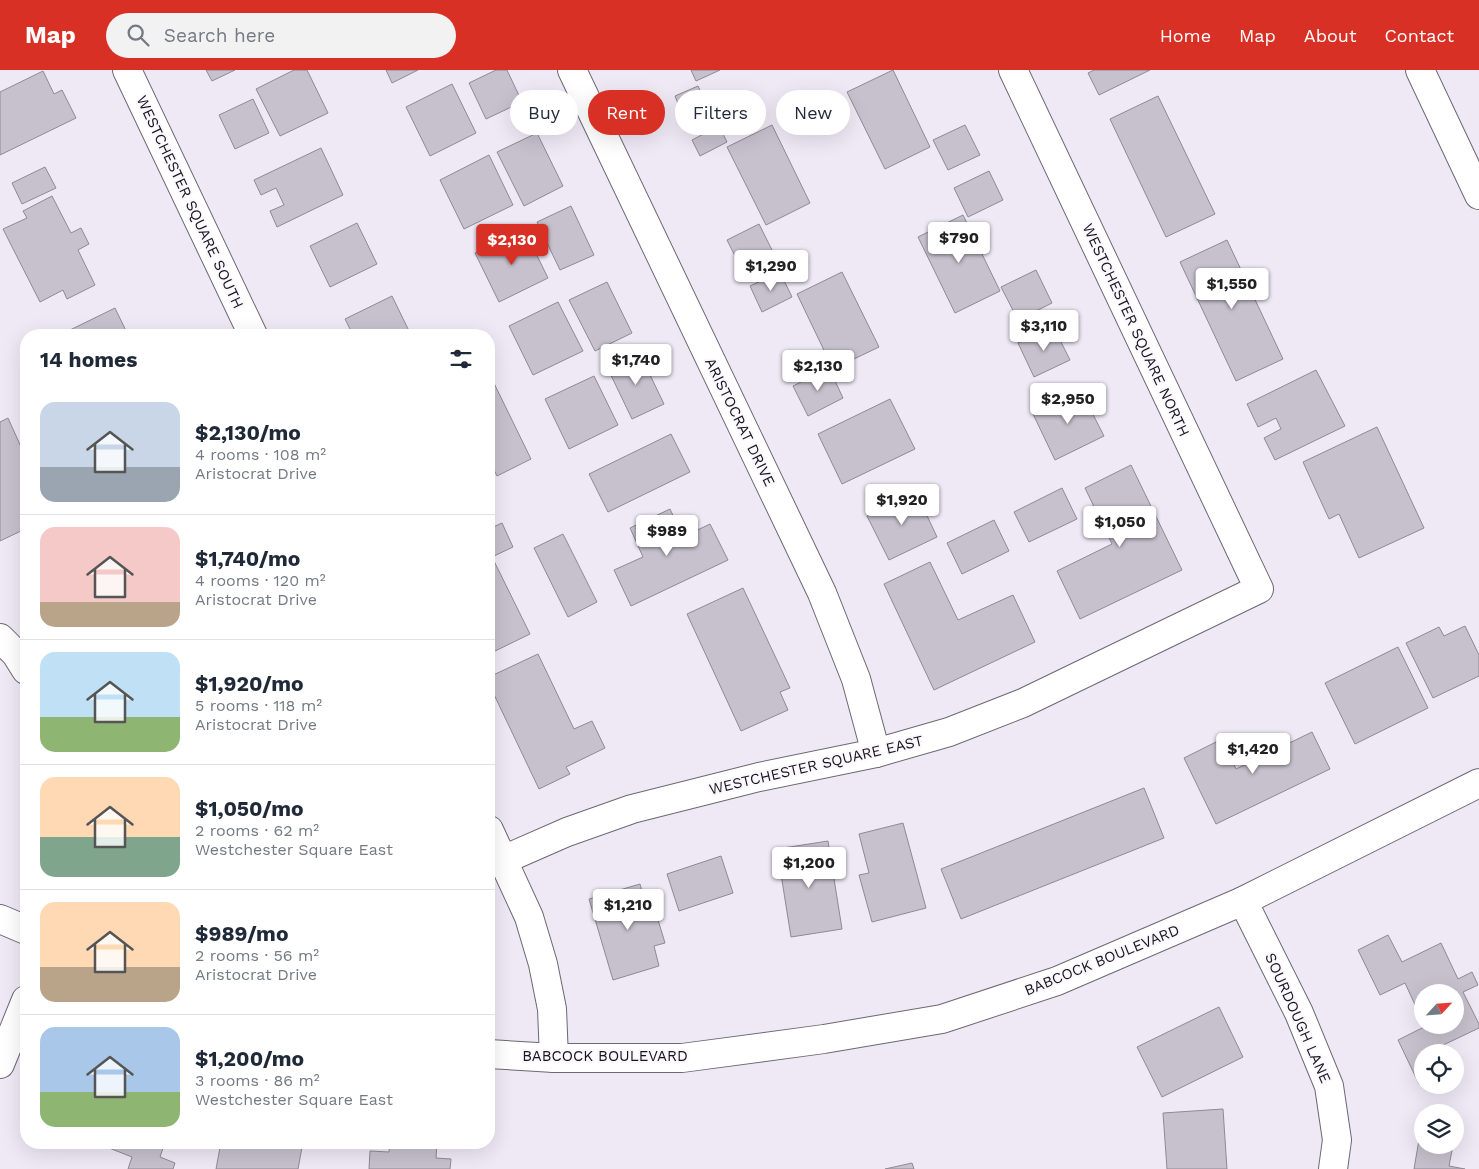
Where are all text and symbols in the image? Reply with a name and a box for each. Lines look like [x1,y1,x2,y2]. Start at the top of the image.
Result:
search box [106,13,456,58]
text: Map [25,21,76,49]
icon: search [124,21,152,49]
text: Search here [164,24,275,47]
text: Home [1160,25,1211,46]
text: Map [1239,25,1276,46]
text: About [1304,25,1356,46]
text: Contact [1384,25,1454,46]
chip: Buy [510,90,578,135]
chip: Rent [588,90,665,135]
chip: Filters [675,90,766,135]
chip: New [776,90,850,135]
street label: WESTCHESTER SQUARE SOUTH [133,93,247,311]
street label: WESTCHESTER SQUARE NORTH [1079,220,1193,440]
pin: $790 [929,222,989,264]
pin: $2,130 [471,224,553,266]
text: $790 [939,228,979,247]
text: $2,130 [487,230,537,249]
pin: $1,290 [730,250,812,292]
text: $1,290 [745,256,797,275]
pin: $1,550 [1191,268,1273,310]
text: $1,550 [1207,274,1257,293]
pin: $3,110 [1003,310,1085,352]
text: $3,110 [1021,316,1067,335]
pin: $1,740 [595,344,677,386]
icon: filters [447,345,475,373]
text: 14 homes [40,347,137,372]
text: $1,740 [612,350,661,369]
pin: $2,130 [777,350,859,392]
street label: ARISTOCRAT DRIVE [701,355,779,489]
text: $2,130 [793,356,843,375]
pin: $2,950 [1027,382,1109,425]
text: $2,950 [1041,389,1095,408]
text: $2,130/mo [195,420,301,445]
icon: home [80,422,140,482]
text: 4 rooms · 108 m² [195,445,326,464]
text: Aristocrat Drive [195,464,317,483]
pin: $1,920 [861,484,943,526]
text: $1,920 [876,490,928,509]
pin: $1,050 [1079,506,1161,548]
text: $1,050 [1094,512,1146,531]
pin: $989 [637,514,697,557]
text: $989 [647,521,687,540]
text: $1,740/mo [195,546,300,571]
icon: home [80,547,140,607]
text: 4 rooms · 120 m² [195,571,326,590]
text: Aristocrat Drive [195,590,317,609]
text: $1,920/mo [195,671,304,696]
icon: home [80,672,140,732]
text: 5 rooms · 118 m² [195,696,322,715]
text: Aristocrat Drive [195,715,317,734]
street label: WESTCHESTER SQUARE EAST [707,732,925,798]
pin: $1,420 [1212,732,1294,775]
text: $1,420 [1227,739,1279,758]
text: $1,050/mo [195,796,304,821]
icon: home [80,797,140,857]
text: 2 rooms · 62 m² [195,821,319,840]
text: Westchester Square East [195,840,393,859]
pin: $1,200 [768,846,850,889]
text: $1,200 [783,853,835,872]
pin: $1,210 [587,888,669,931]
text: $1,210 [604,895,652,914]
text: $989/mo [195,921,288,946]
street label: BABCOCK BOULEVARD [1022,921,1182,999]
icon: home [80,922,140,982]
text: 2 rooms · 56 m² [195,946,319,965]
street label: SOURDOUGH LANE [1261,950,1335,1086]
text: Aristocrat Drive [195,965,317,984]
north arrow [1414,984,1464,1034]
map controls [1414,984,1464,1154]
button: locate [1414,1044,1464,1094]
text: $1,200/mo [195,1046,304,1071]
icon: home [80,1047,140,1107]
street label: BABCOCK BOULEVARD [522,1047,688,1065]
text: 3 rooms · 86 m² [195,1071,320,1090]
text: Westchester Square East [195,1090,393,1109]
button: layers [1414,1104,1464,1154]

